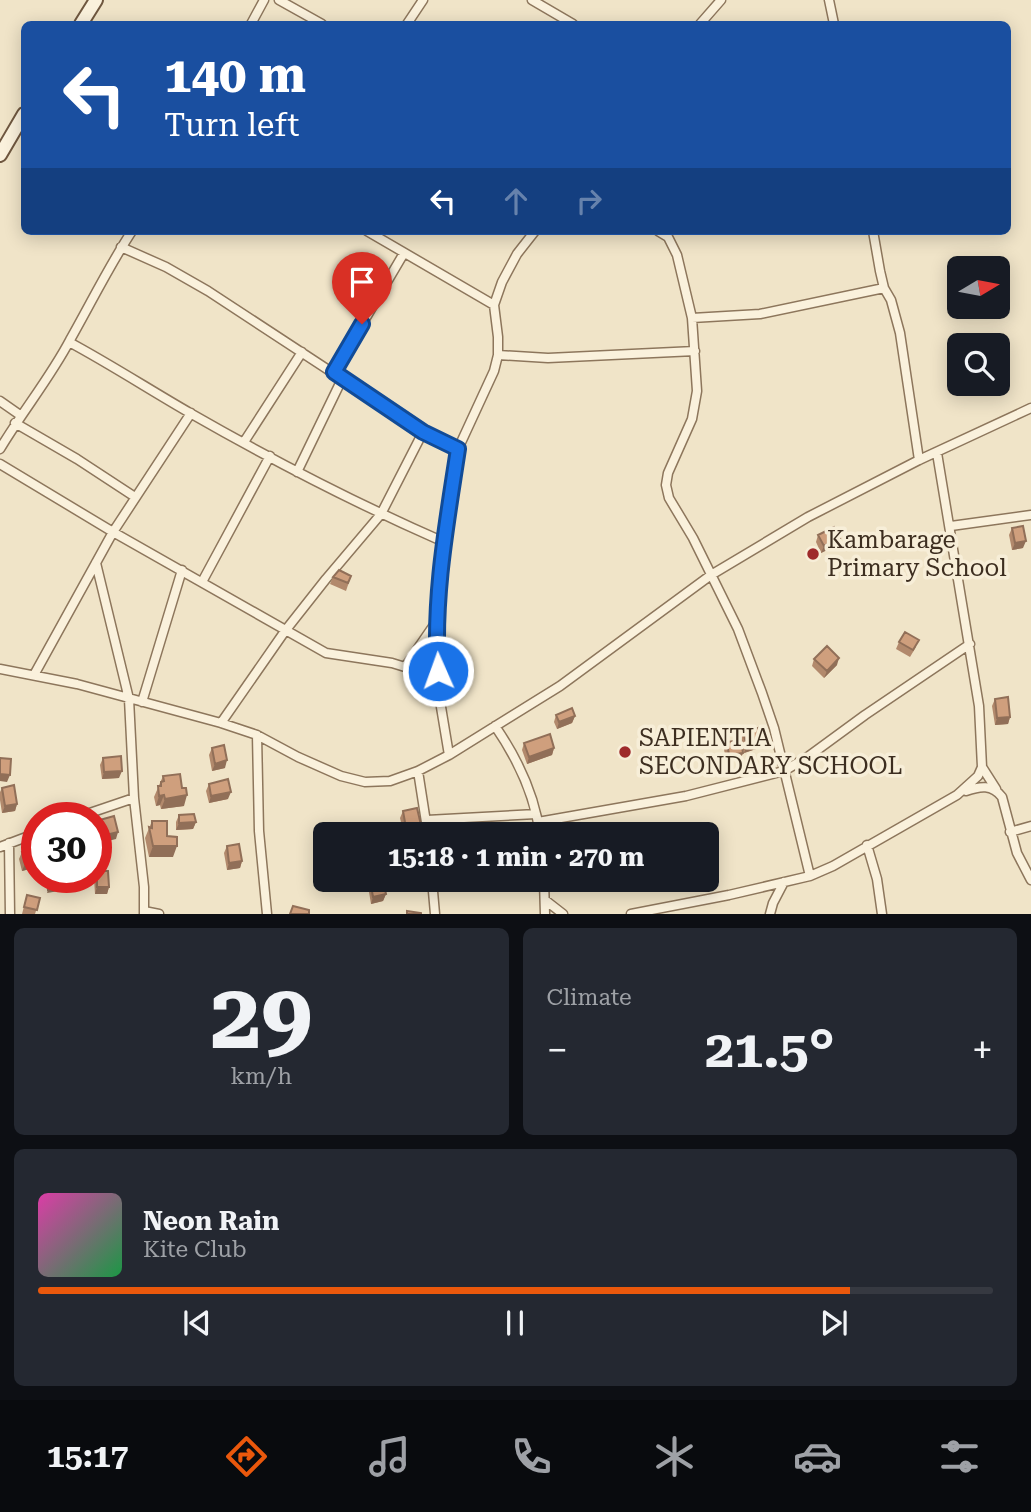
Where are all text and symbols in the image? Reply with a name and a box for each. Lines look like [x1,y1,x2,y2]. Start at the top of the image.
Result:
text: 140 m [164,47,306,104]
icon: left [49,49,140,140]
text: Turn left [164,106,299,144]
icon: left [424,182,462,220]
icon: ahead [497,182,535,220]
icon: right [570,182,608,220]
pin [332,252,392,324]
north arrow [947,256,1010,318]
map controls [947,256,1010,396]
icon: arrive [343,263,381,301]
button: search [947,333,1010,396]
place label: Kambarage Primary School [827,526,1007,582]
marker: Kambarage Primary School [805,546,821,562]
position arrow [401,634,475,708]
place label: SAPIENTIA SECONDARY SCHOOL [639,724,902,780]
marker: SAPIENTIA SECONDARY SCHOOL [617,744,633,760]
speed limit sign: 30 [21,802,112,893]
text: 15:18 · 1 min · 270 m [388,842,644,872]
text: 29 [210,964,312,1070]
text: Climate [547,984,632,1011]
text: 21.5° [705,1019,835,1080]
text: − [547,1028,568,1072]
text: + [972,1028,993,1072]
text: km/h [230,1063,292,1090]
text: Neon Rain [143,1206,279,1236]
text: Kite Club [143,1236,247,1263]
icon: previous [178,1304,216,1342]
icon: pause [496,1304,534,1342]
icon: next [815,1304,853,1342]
icon: directions [222,1432,271,1481]
icon: music [365,1432,414,1481]
icon: phone [507,1432,556,1481]
icon: climate [650,1432,699,1481]
icon: car [793,1432,842,1481]
icon: filters [935,1432,984,1481]
text: 15:17 [47,1437,129,1475]

